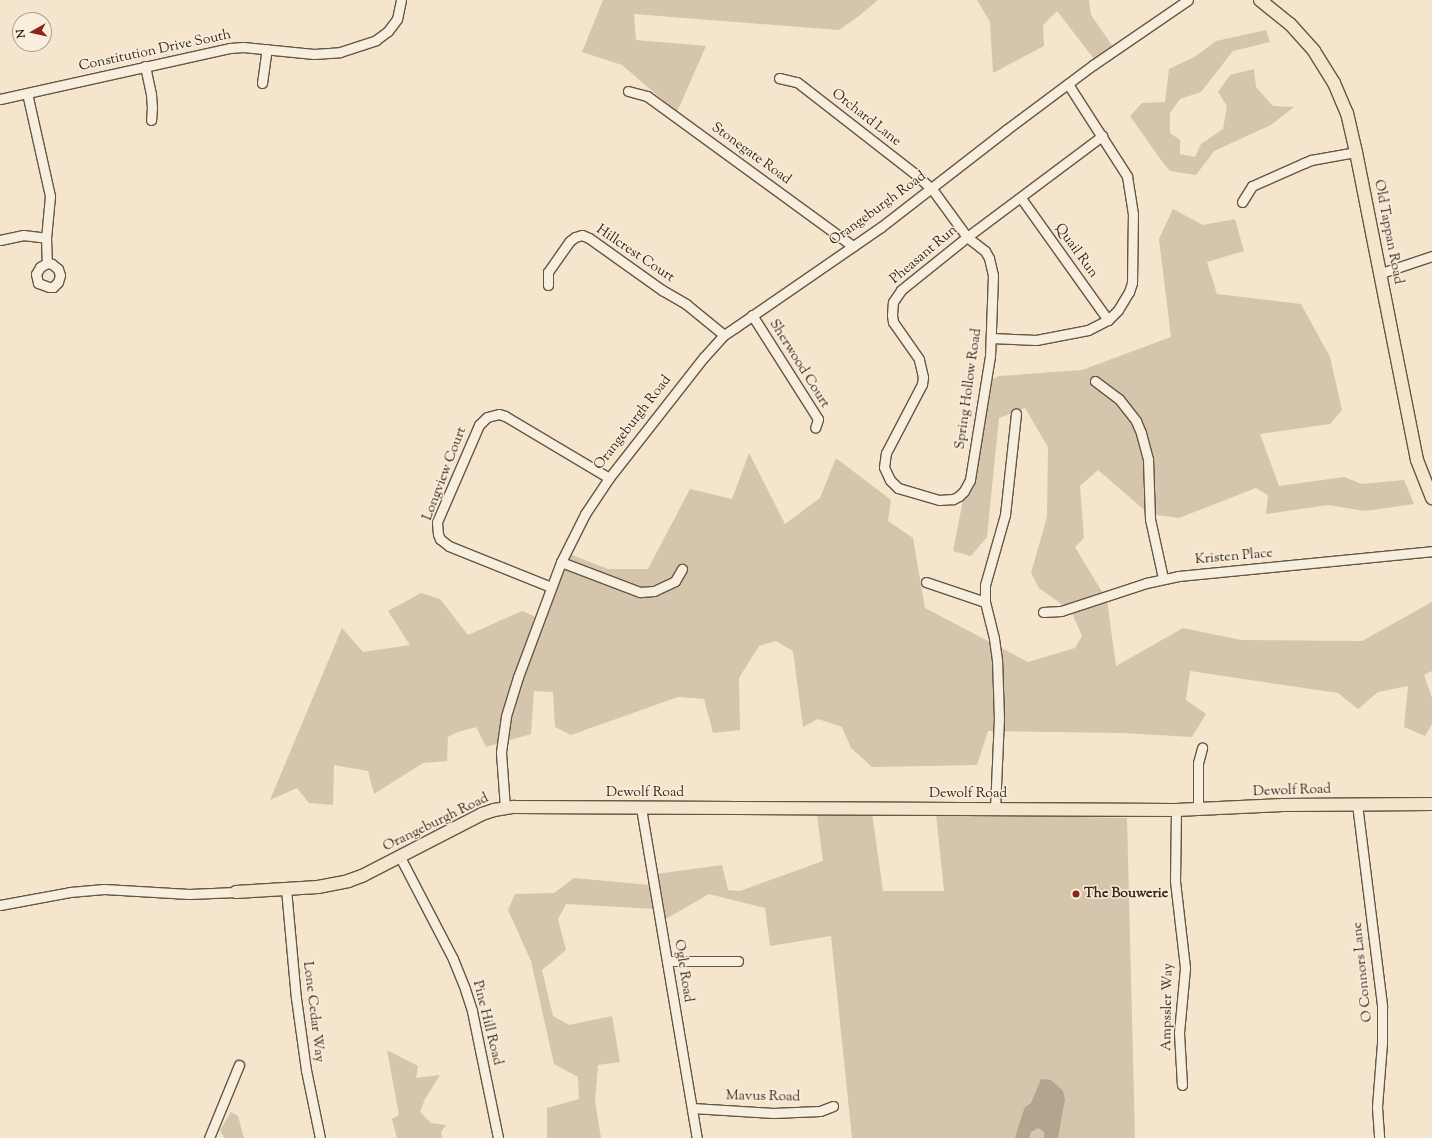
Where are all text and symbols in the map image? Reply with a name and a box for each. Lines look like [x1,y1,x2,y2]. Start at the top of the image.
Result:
north arrow [12,12,52,52]
street label: Constitution Drive South [77,27,233,75]
text: N [13,28,30,39]
street label: Orchard Lane [828,86,904,150]
street label: Stonegate Road [708,119,794,189]
street label: Orangeburgh Road [826,168,930,250]
street label: Old Tappan Road [1370,178,1406,286]
street label: Quail Run [1051,221,1101,281]
street label: Hillcrest Court [593,222,677,286]
street label: Pheasant Run [887,222,961,288]
street label: Sherwood Court [765,317,833,411]
street label: Spring Hollow Road [952,328,986,450]
street label: Orangeburgh Road [591,372,675,474]
street label: Longview Court [419,425,471,523]
street label: Kristen Place [1194,545,1274,569]
street label: Dewolf Road [1253,781,1331,801]
street label: Dewolf Road [606,785,684,801]
street label: Dewolf Road [929,786,1007,802]
street label: Orangeburgh Road [380,790,492,856]
place label: The Bouwerie [1084,886,1168,902]
marker: The Bouwerie [1071,889,1081,899]
street label: O Connors Lane [1349,921,1377,1023]
street label: Ogle Road [670,938,696,1004]
street label: Lone Cedar Way [298,961,328,1063]
street label: Ampssler Way [1159,963,1177,1051]
street label: Pine Hill Road [468,979,506,1067]
street label: Mavus Road [726,1088,800,1106]

